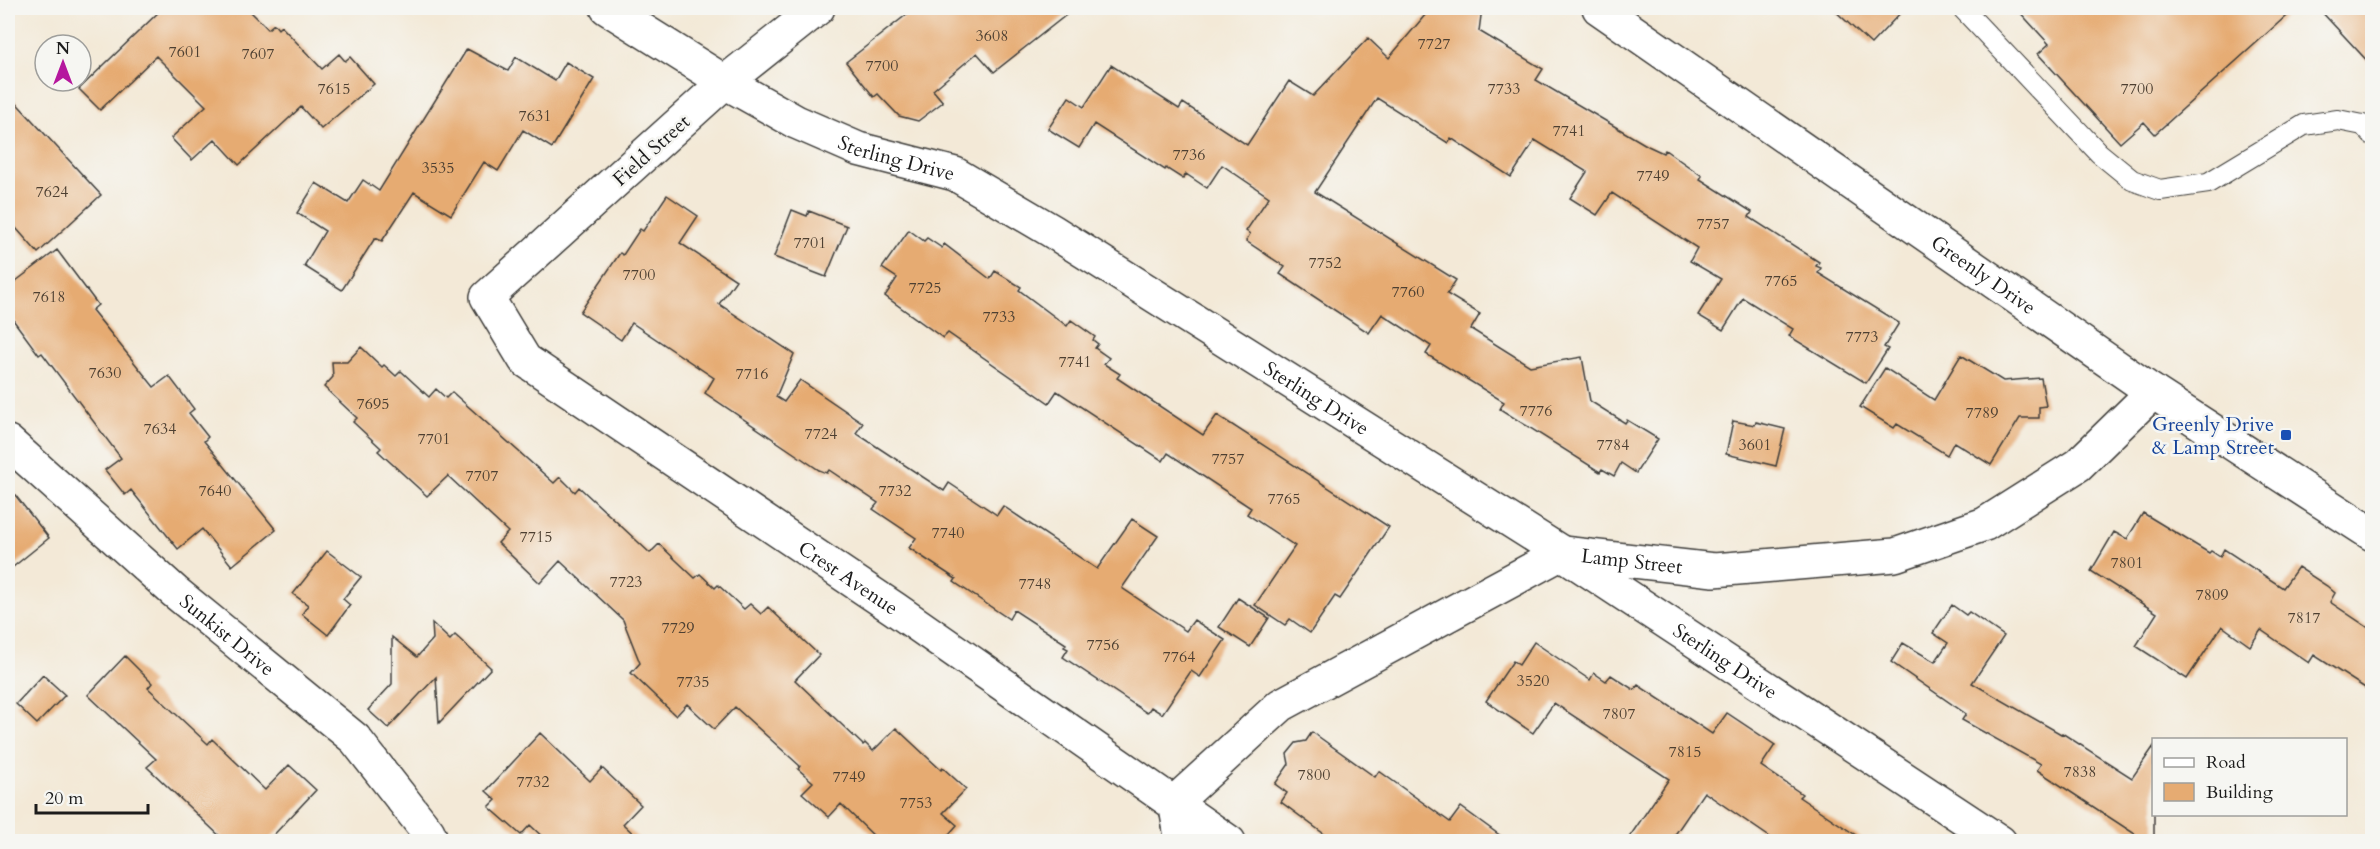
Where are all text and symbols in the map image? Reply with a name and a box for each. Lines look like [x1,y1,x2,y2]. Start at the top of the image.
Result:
house number: 3608 [976,25,1008,47]
north arrow [33,33,93,93]
house number: 7727 [1418,33,1450,55]
text: N [56,38,70,60]
house number: 7601 [169,41,201,63]
house number: 7607 [242,43,274,65]
house number: 7700 [866,55,898,77]
house number: 7615 [318,78,350,100]
house number: 7733 [1488,78,1520,100]
house number: 7700 [2121,78,2153,100]
house number: 7631 [519,105,551,127]
street label: Field Street [607,108,696,192]
house number: 7741 [1553,120,1585,142]
street label: Sterling Drive [834,129,958,187]
house number: 7736 [1173,144,1205,166]
house number: 3535 [422,157,454,179]
house number: 7749 [1637,165,1669,187]
house number: 7624 [36,181,68,203]
house number: 7757 [1697,213,1729,235]
street label: Greenly Drive [1925,229,2041,321]
house number: 7701 [794,232,826,254]
house number: 7752 [1309,252,1341,274]
house number: 7700 [623,264,655,286]
house number: 7765 [1765,270,1797,292]
house number: 7725 [909,277,941,299]
house number: 7760 [1392,281,1424,303]
house number: 7618 [33,286,65,308]
house number: 7733 [983,306,1015,328]
house number: 7773 [1846,326,1878,348]
house number: 7741 [1059,351,1091,373]
street label: Sterling Drive [1258,355,1374,442]
house number: 7630 [89,362,121,384]
house number: 7716 [736,363,768,385]
house number: 7695 [357,393,389,415]
house number: 7776 [1520,400,1552,422]
house number: 7789 [1966,402,1998,424]
place label: Greenly Drive & Lamp Street [2152,411,2275,461]
house number: 7634 [144,418,176,440]
house number: 7724 [805,423,837,445]
house number: 7701 [418,428,450,450]
marker: Greenly Drive & Lamp Street [2279,428,2293,442]
house number: 7784 [1597,434,1629,456]
house number: 3601 [1739,434,1771,456]
house number: 7757 [1212,448,1244,470]
house number: 7707 [466,465,498,487]
house number: 7640 [199,480,231,502]
house number: 7732 [879,480,911,502]
house number: 7765 [1268,488,1300,510]
house number: 7740 [932,522,964,544]
house number: 7715 [520,526,552,548]
street label: Crest Avenue [793,535,903,621]
street label: Lamp Street [1580,542,1685,580]
house number: 7801 [2111,552,2143,574]
house number: 7723 [610,571,642,593]
house number: 7748 [1019,573,1051,595]
house number: 7809 [2196,584,2228,606]
street label: Sunkist Drive [174,588,280,682]
house number: 7817 [2288,607,2320,629]
house number: 7729 [662,617,694,639]
street label: Sterling Drive [1668,617,1783,706]
house number: 7756 [1087,634,1119,656]
house number: 7764 [1163,646,1195,668]
house number: 3520 [1517,670,1549,692]
house number: 7735 [677,671,709,693]
house number: 7807 [1603,703,1635,725]
legend [2152,738,2347,816]
house number: 7815 [1669,741,1701,763]
text: Road [2206,750,2246,775]
house number: 7838 [2064,761,2096,783]
house number: 7800 [1298,764,1330,786]
house number: 7749 [833,766,865,788]
house number: 7732 [517,771,549,793]
scale bar [36,777,148,815]
text: Building [2206,780,2274,805]
text: 20 m [45,786,84,811]
house number: 7753 [900,792,932,814]

